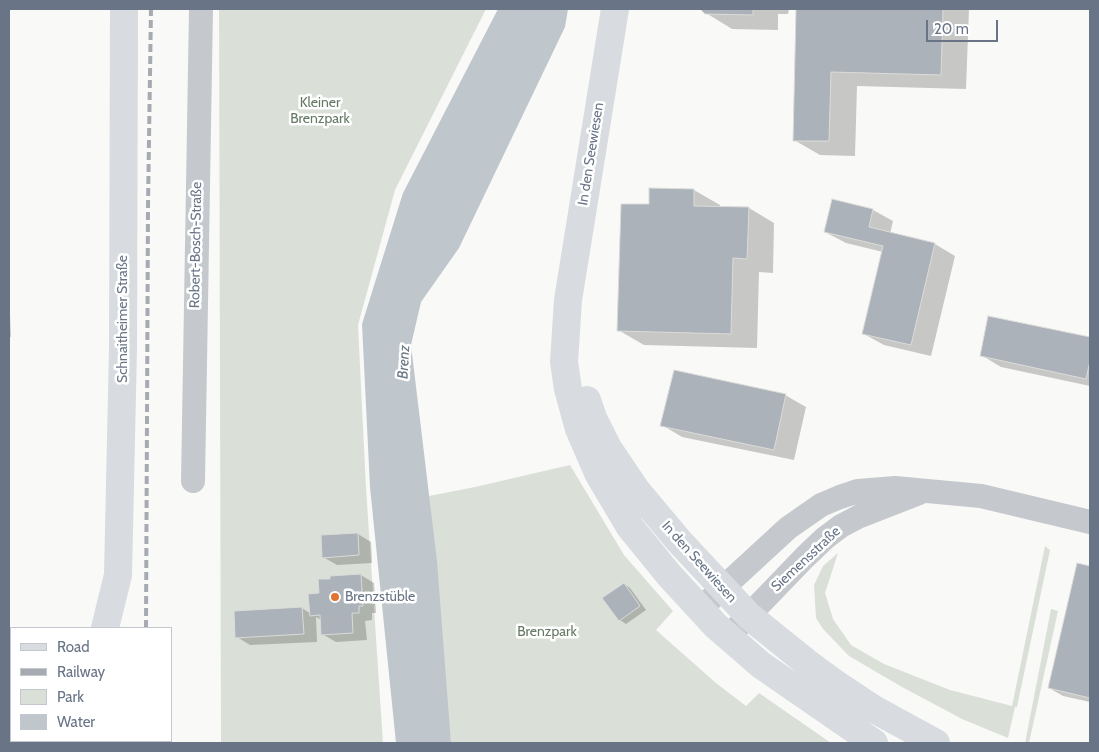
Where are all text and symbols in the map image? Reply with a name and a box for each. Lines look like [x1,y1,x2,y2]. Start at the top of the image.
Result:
scale bar [929,10,1002,42]
text: 20 m [934,20,969,38]
park label: Kleiner Brenzpark [290,95,350,128]
street label: In den Seewiesen [575,101,607,207]
street label: Robert-Bosch-Straße [186,182,206,308]
street label: Schnaitheimer Straße [115,255,131,383]
water label: Brenz [394,345,414,379]
street label: In den Seewiesen [658,518,740,606]
street label: Siemensstraße [768,523,844,595]
place label: Brenzstüble [345,589,415,605]
marker: Brenzstüble [329,591,341,603]
park label: Brenzpark [517,624,577,640]
legend [10,627,172,742]
text: Road [57,638,90,656]
text: Railway [57,663,105,681]
text: Park [57,688,84,706]
text: Water [57,713,95,731]

